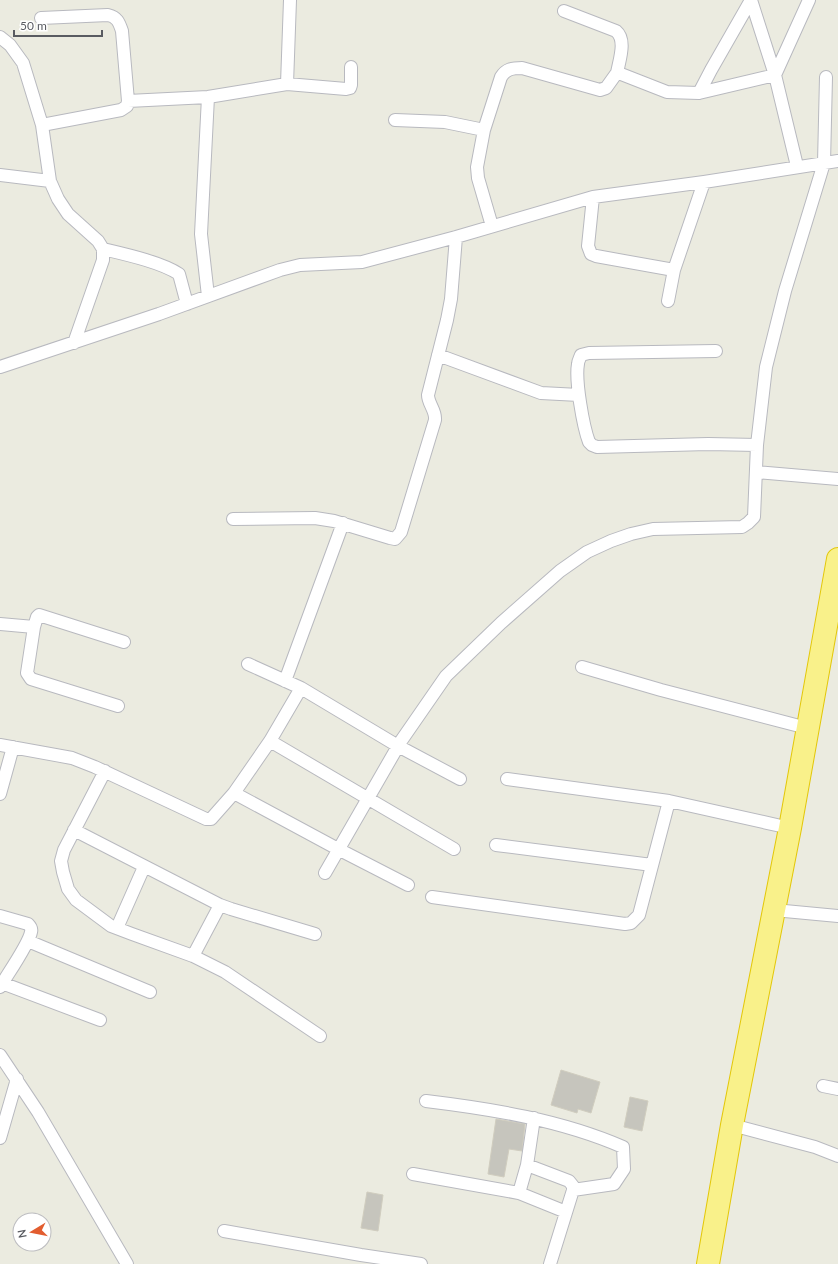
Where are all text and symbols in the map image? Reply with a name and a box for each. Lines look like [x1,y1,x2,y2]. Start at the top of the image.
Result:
scale bar [14,12,102,38]
text: 50 m [20,18,47,33]
north arrow [12,1212,52,1252]
text: N [15,1229,29,1239]

